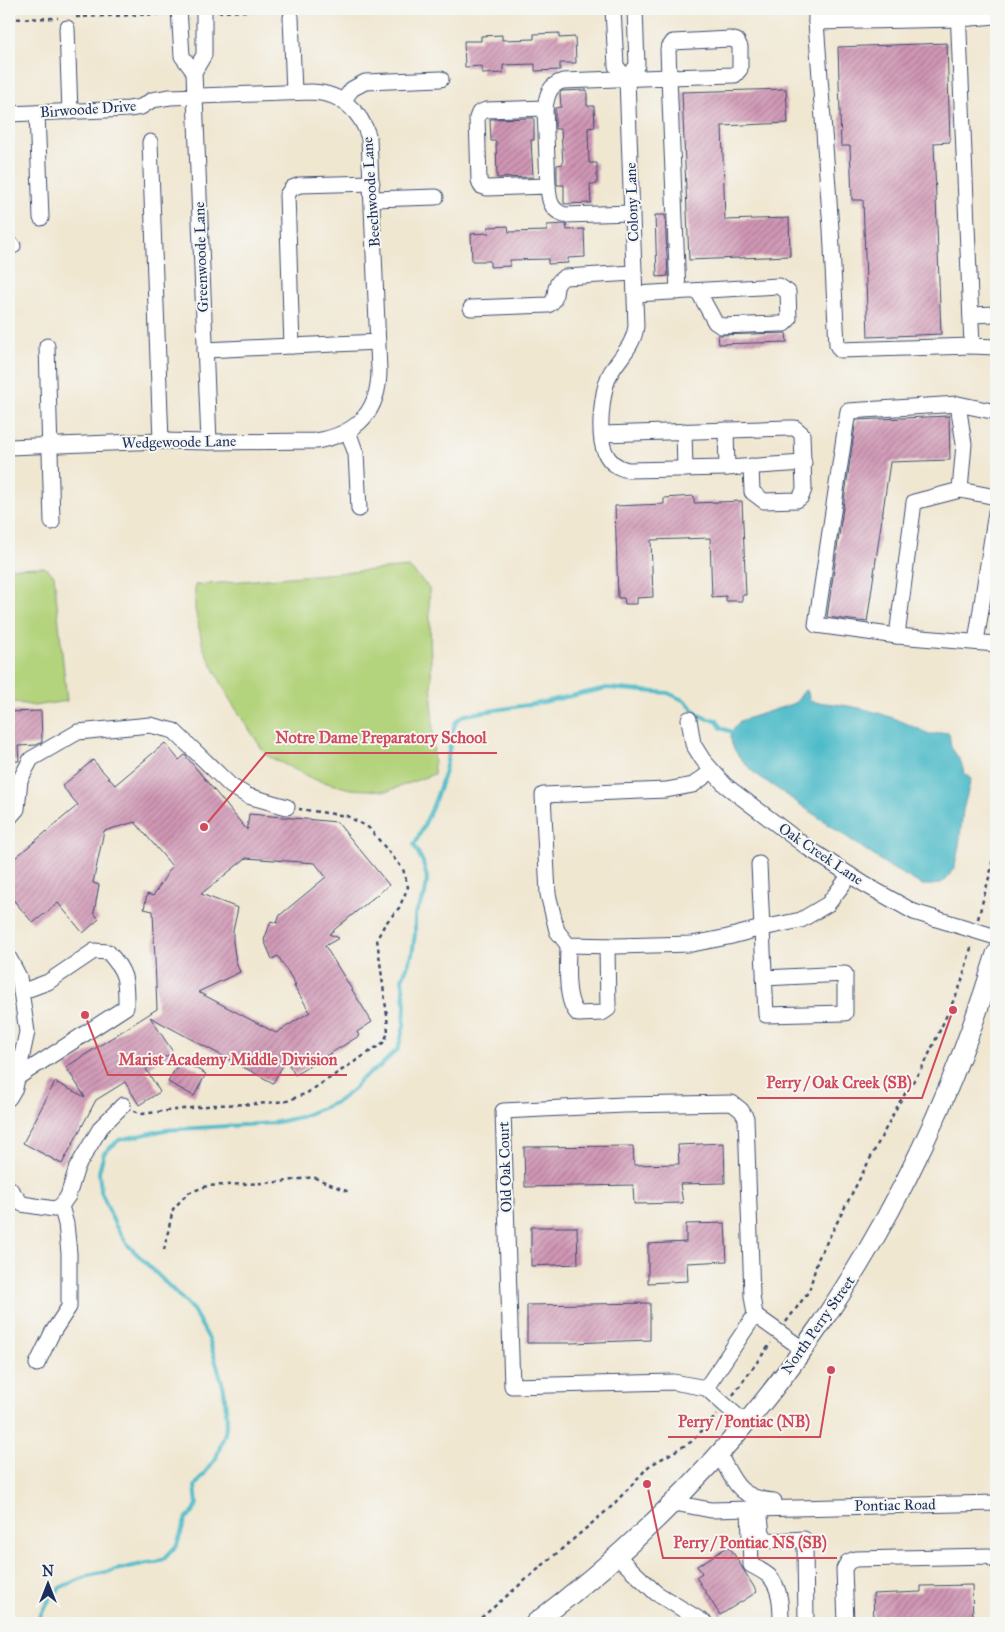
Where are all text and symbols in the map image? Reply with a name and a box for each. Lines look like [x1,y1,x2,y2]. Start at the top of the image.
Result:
street label: Birwoode Drive [39,97,137,121]
street label: Beechwoode Lane [358,136,384,248]
street label: Colony Lane [622,162,642,242]
street label: Greenwoode Lane [190,201,212,313]
street label: Wedgewoode Lane [122,432,236,452]
callout: Notre Dame Preparatory School [266,722,497,753]
text: Notre Dame Preparatory School [275,728,487,748]
street label: Oak Creek Lane [775,819,867,889]
callout: Marist Academy Middle Division [108,1044,347,1075]
text: Marist Academy Middle Division [119,1050,338,1070]
callout: Perry / Oak Creek (SB) [757,1067,922,1098]
text: Perry / Oak Creek (SB) [766,1073,912,1093]
street label: Old Oak Court [494,1121,516,1213]
street label: North Perry Street [777,1272,859,1378]
callout: Perry / Pontiac (NB) [668,1406,820,1437]
text: Perry / Pontiac (NB) [678,1412,810,1432]
street label: Pontiac Road [854,1495,936,1515]
callout: Perry / Pontiac NS (SB) [663,1527,837,1558]
text: Perry / Pontiac NS (SB) [673,1533,827,1553]
north arrow [22,1560,72,1610]
text: N [42,1563,54,1580]

